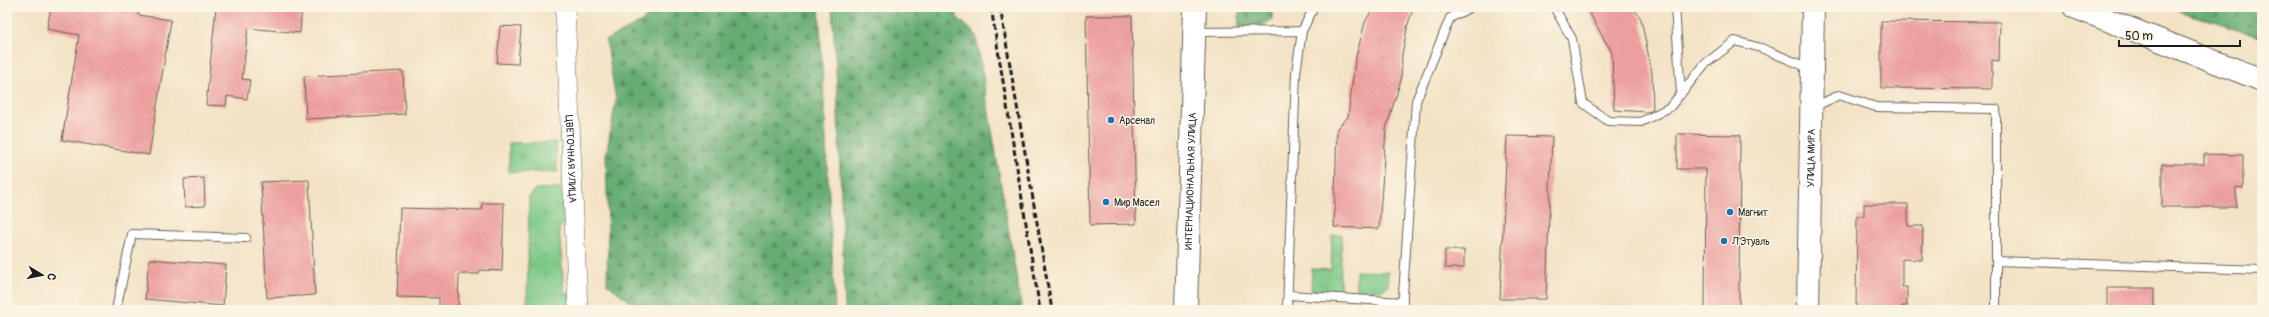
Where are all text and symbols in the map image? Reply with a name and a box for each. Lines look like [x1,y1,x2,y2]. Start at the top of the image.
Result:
scale bar [2119,22,2240,48]
text: 50 m [2125,29,2153,44]
street label: ИНТЕРНАЦИОНАЛЬНАЯ УЛИЦА [1183,112,1199,250]
street label: ЦВЕТОЧНАЯ УЛИЦА [563,115,578,204]
marker: Арсенал [1106,115,1116,125]
place label: Арсенал [1119,115,1155,127]
street label: УЛИЦА МИРА [1805,128,1818,187]
marker: Мир Масел [1101,197,1111,207]
place label: Мир Масел [1114,197,1160,209]
marker: Магнит [1725,207,1735,217]
place label: Магнит [1738,207,1768,219]
marker: Л'Этуаль [1719,236,1729,246]
place label: Л'Этуаль [1731,236,1770,248]
north arrow [22,255,62,295]
text: С [44,272,58,281]

